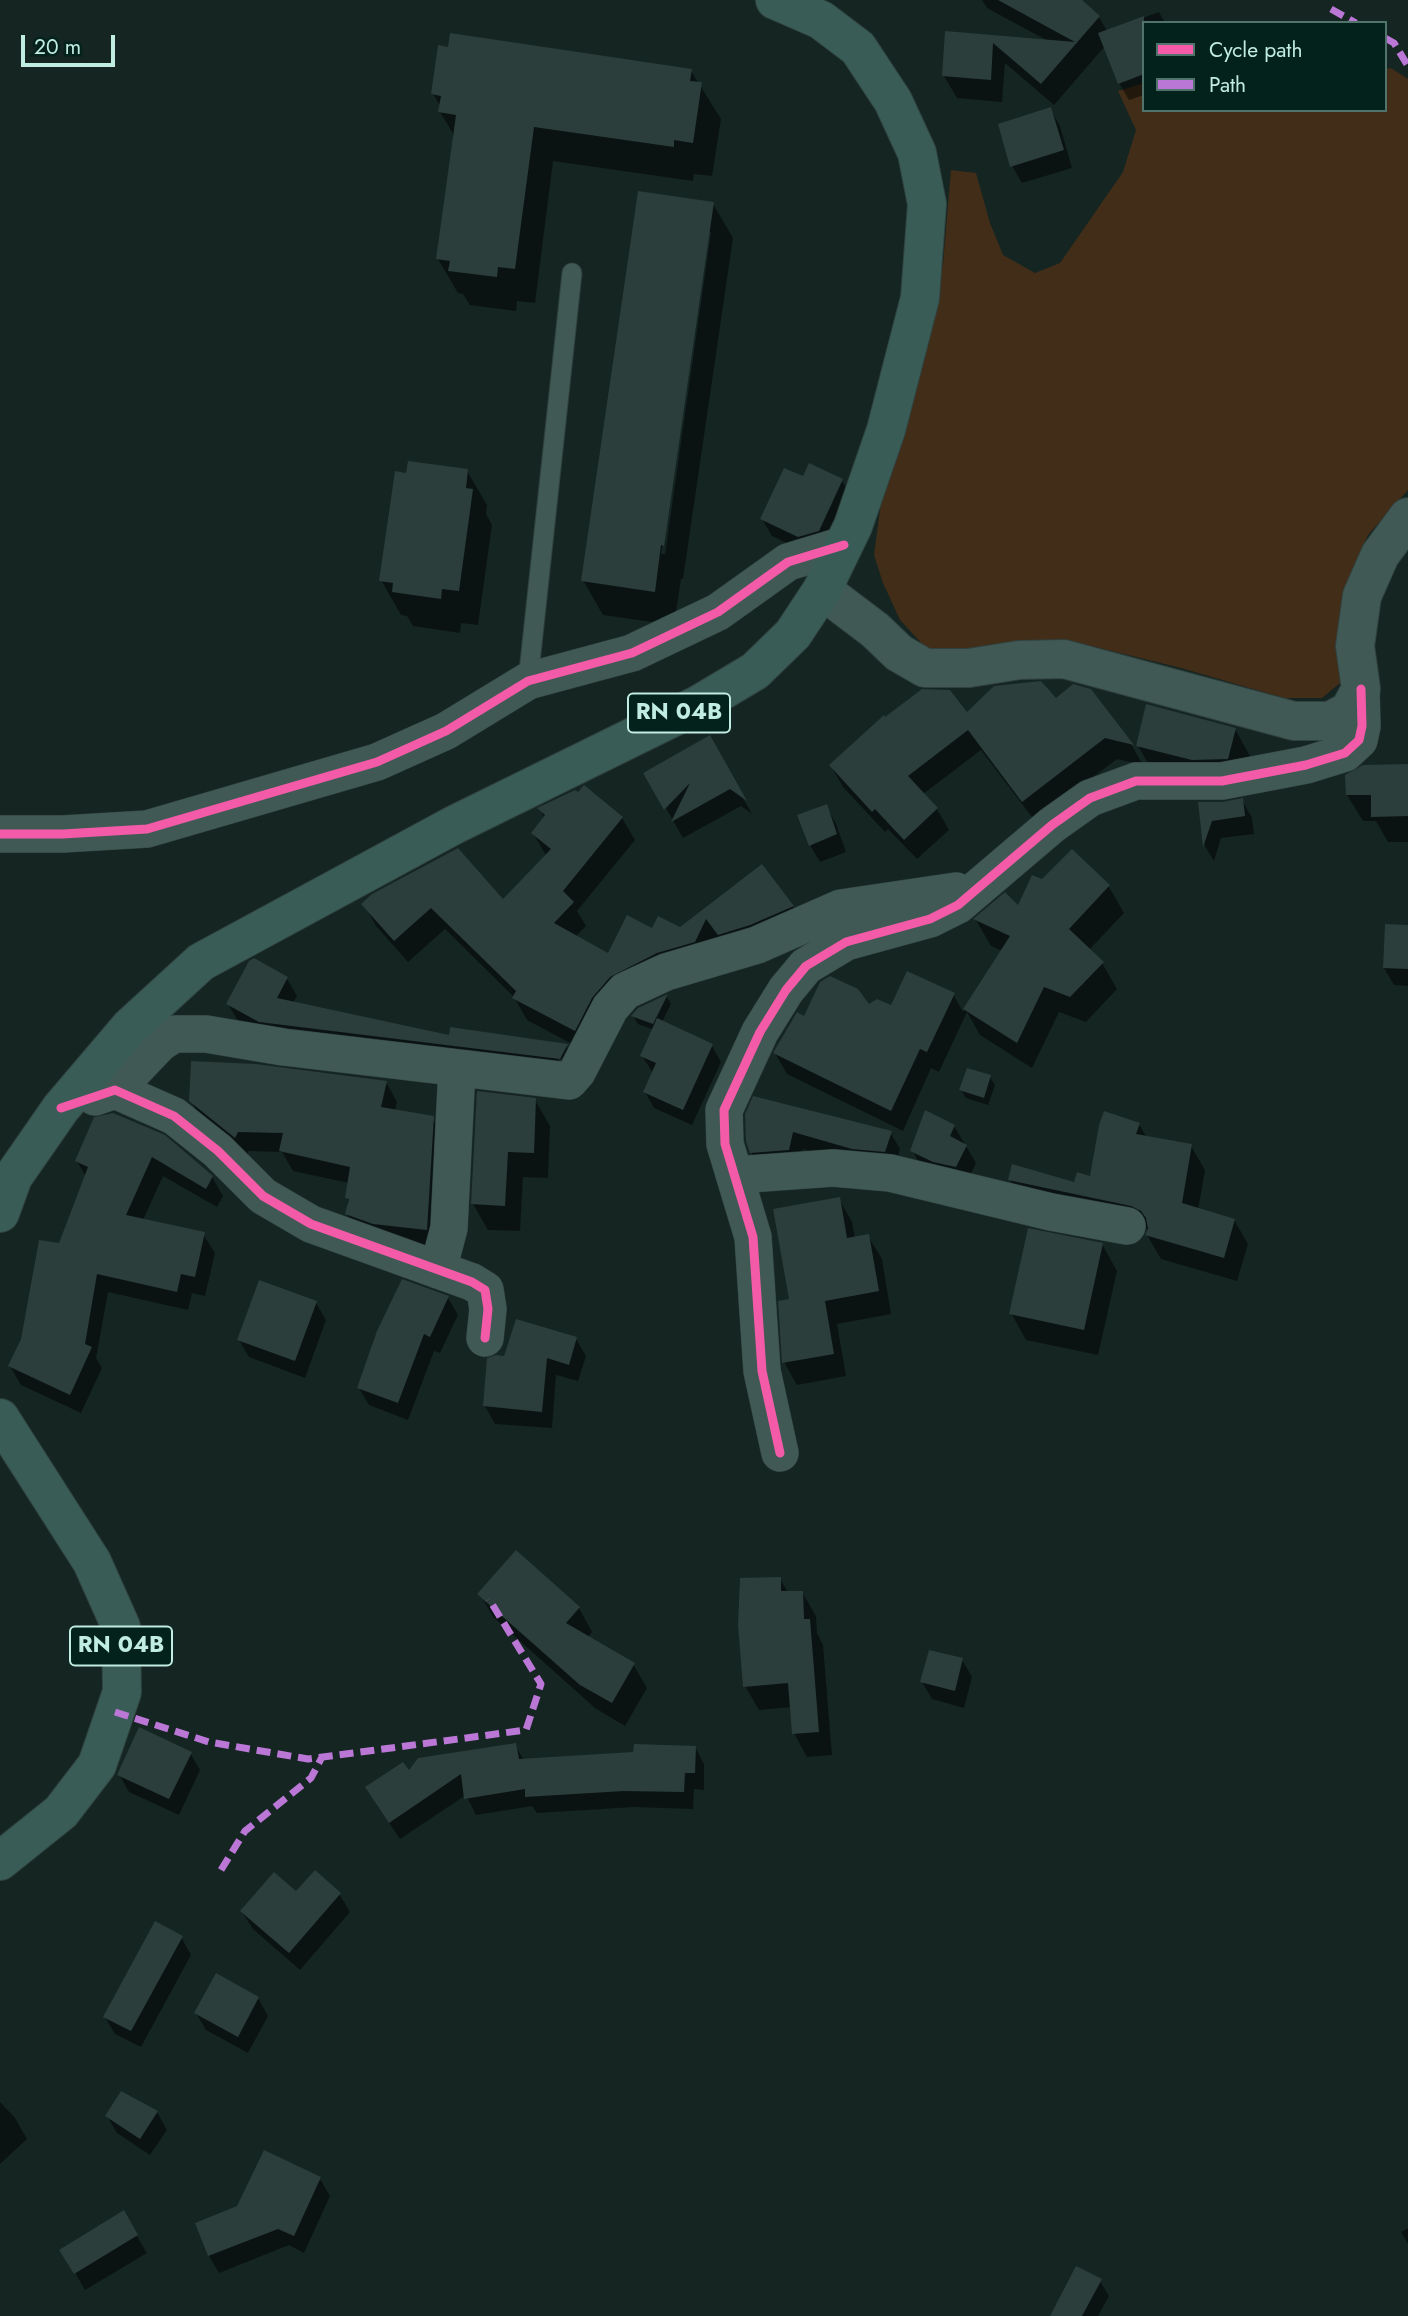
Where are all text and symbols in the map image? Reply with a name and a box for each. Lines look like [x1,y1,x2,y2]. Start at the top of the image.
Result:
scale bar [24,21,119,65]
legend [1142,21,1387,112]
text: 20 m [34,32,81,62]
text: Cycle path [1209,35,1302,65]
text: Path [1209,70,1246,100]
road number: RN 04B [628,694,730,733]
road number: RN 04B [70,1626,172,1666]

